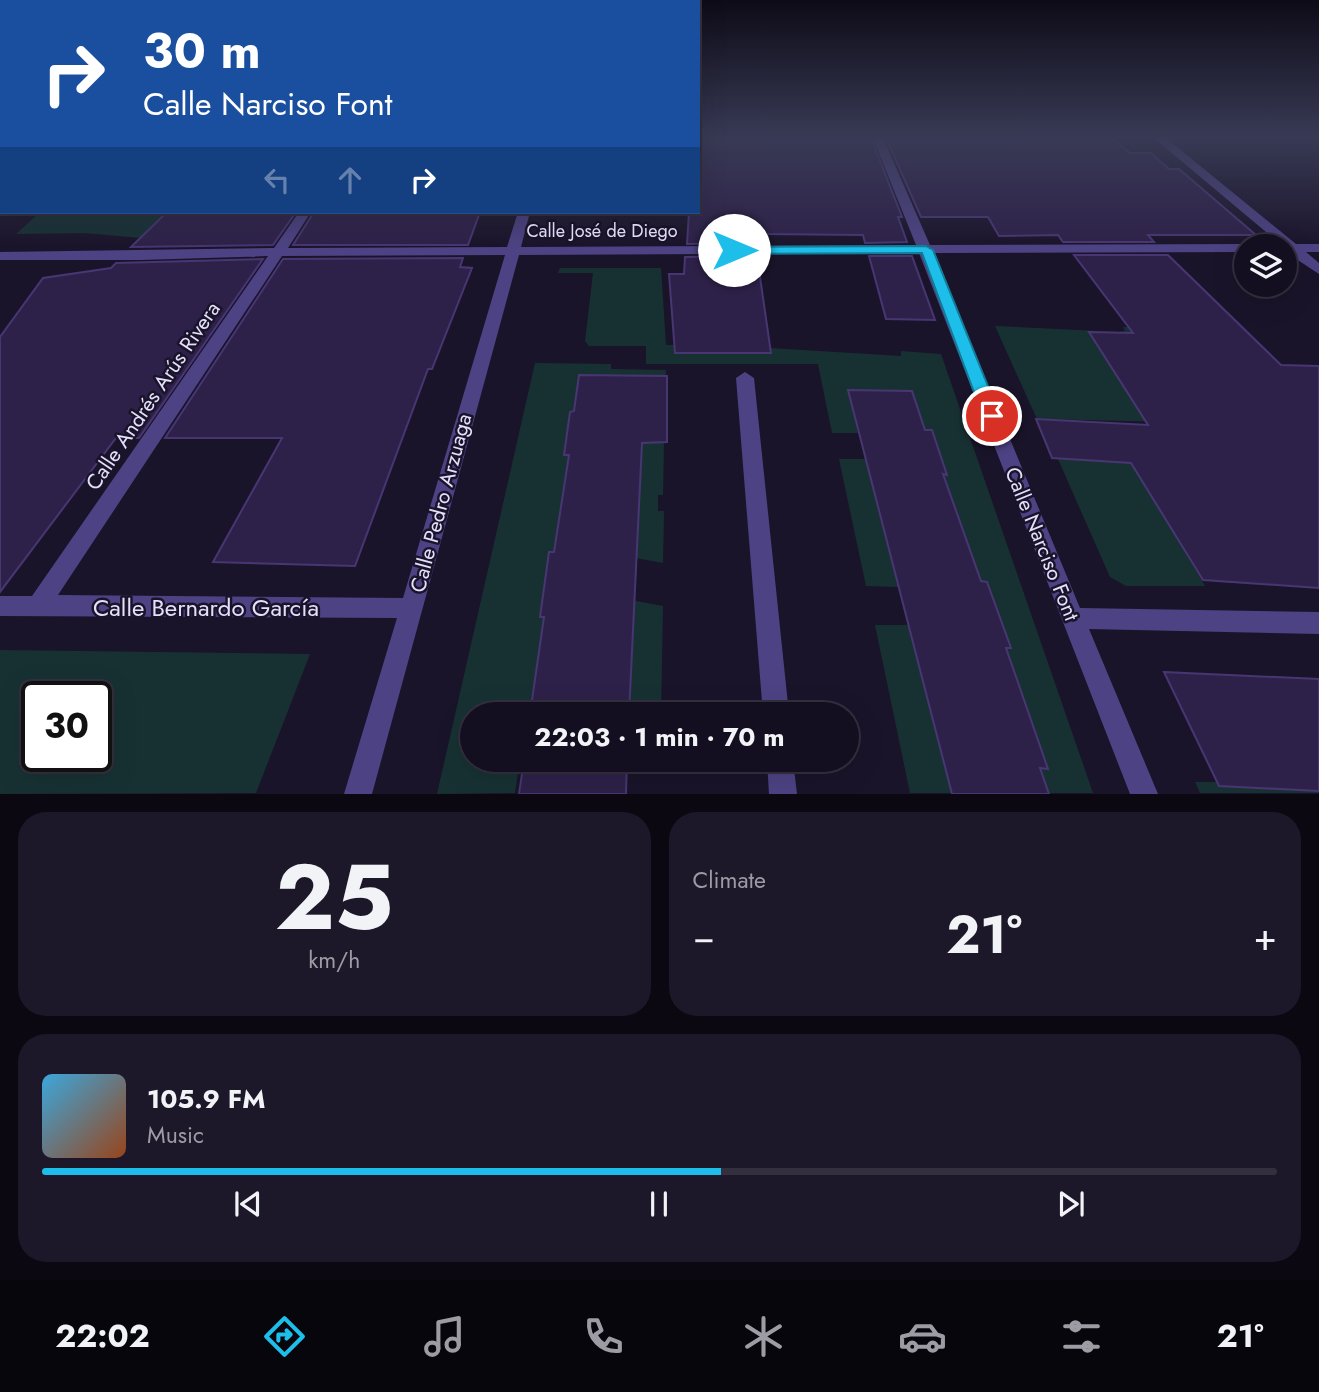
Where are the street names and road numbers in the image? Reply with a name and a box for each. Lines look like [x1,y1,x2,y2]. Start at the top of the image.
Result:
street label: Calle José de Diego [526,218,678,244]
street label: Calle Andrés Arús Rivera [79,296,227,496]
street label: Calle Pedro Arzuaga [403,410,479,596]
street label: Calle Narciso Font [997,463,1087,625]
street label: Calle Bernardo García [93,590,319,625]

